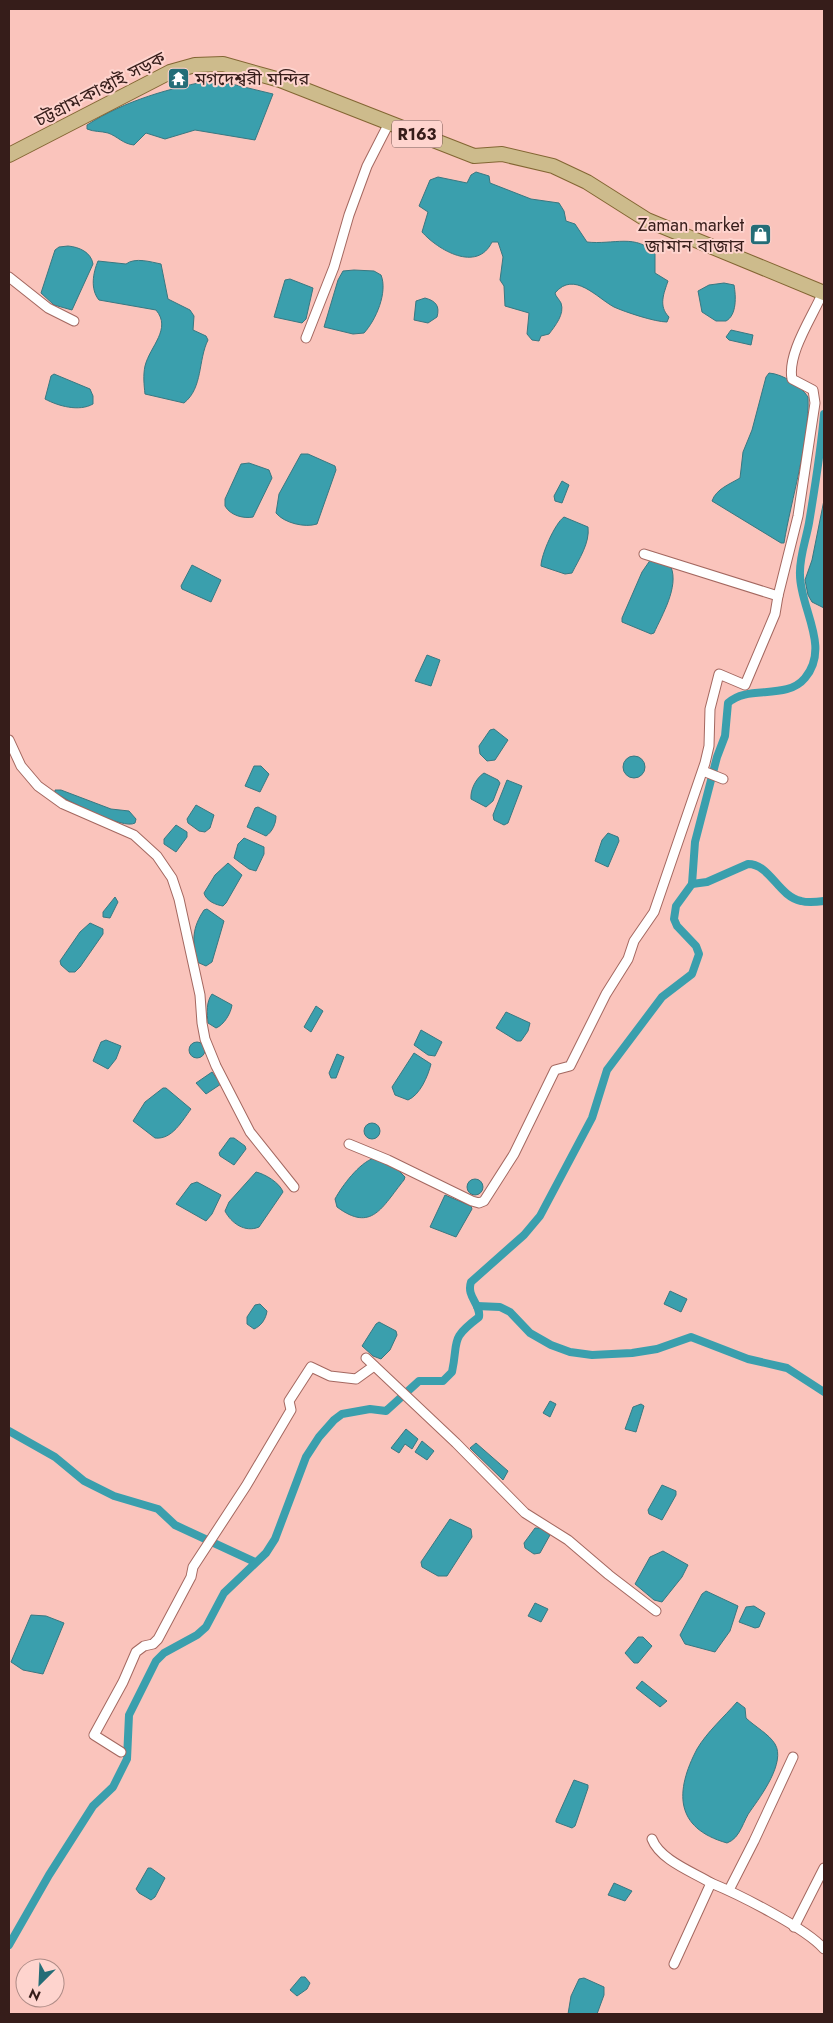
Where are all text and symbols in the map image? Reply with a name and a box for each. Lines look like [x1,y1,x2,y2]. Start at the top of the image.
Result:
street label: চট্টগ্রাম-কাপ্তাই সড়ক [29,45,170,134]
place label: মগদেশ্বরী মন্দির [194,66,309,92]
temple icon: মগদেশ্বরী মন্দির [167,67,191,91]
road number: R163 [392,120,442,148]
place label: Zaman market জামান বাজার [638,212,745,259]
shop icon: Zaman market জামান বাজার [748,223,772,247]
north arrow [15,1958,65,2008]
text: N [26,1983,44,2006]

